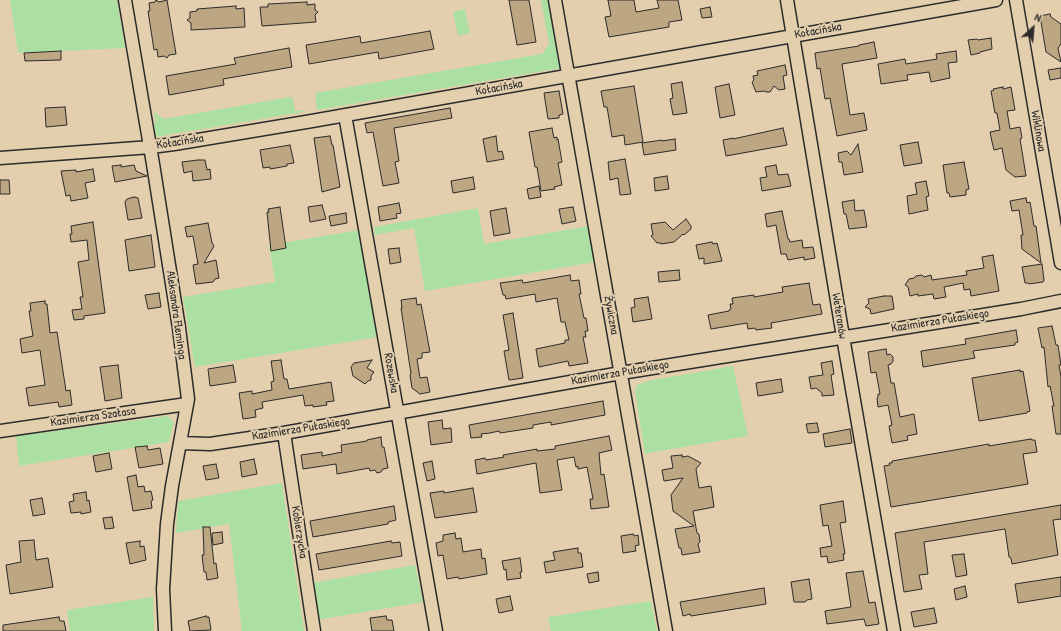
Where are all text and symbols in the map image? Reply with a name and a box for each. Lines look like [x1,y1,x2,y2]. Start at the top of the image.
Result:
north arrow [1013,8,1053,48]
text: N [1033,10,1044,25]
street label: Kołacińska [793,20,843,42]
street label: Kołacińska [474,77,524,99]
street label: Wiklinowa [1027,109,1049,153]
street label: Kołacińska [155,131,205,153]
street label: Aleksandra Fleminga [163,270,189,360]
street label: Weteranów [828,292,850,340]
street label: Żywiczna [600,294,622,336]
street label: Kazimierza Pułaskiego [890,306,990,336]
street label: Rozewska [380,352,402,394]
street label: Kazimierza Pułaskiego [570,357,670,389]
street label: Kazimierza Szałasa [50,404,136,430]
street label: Kazimierza Pułaskiego [251,414,351,444]
street label: Kobierzycka [288,505,310,559]

